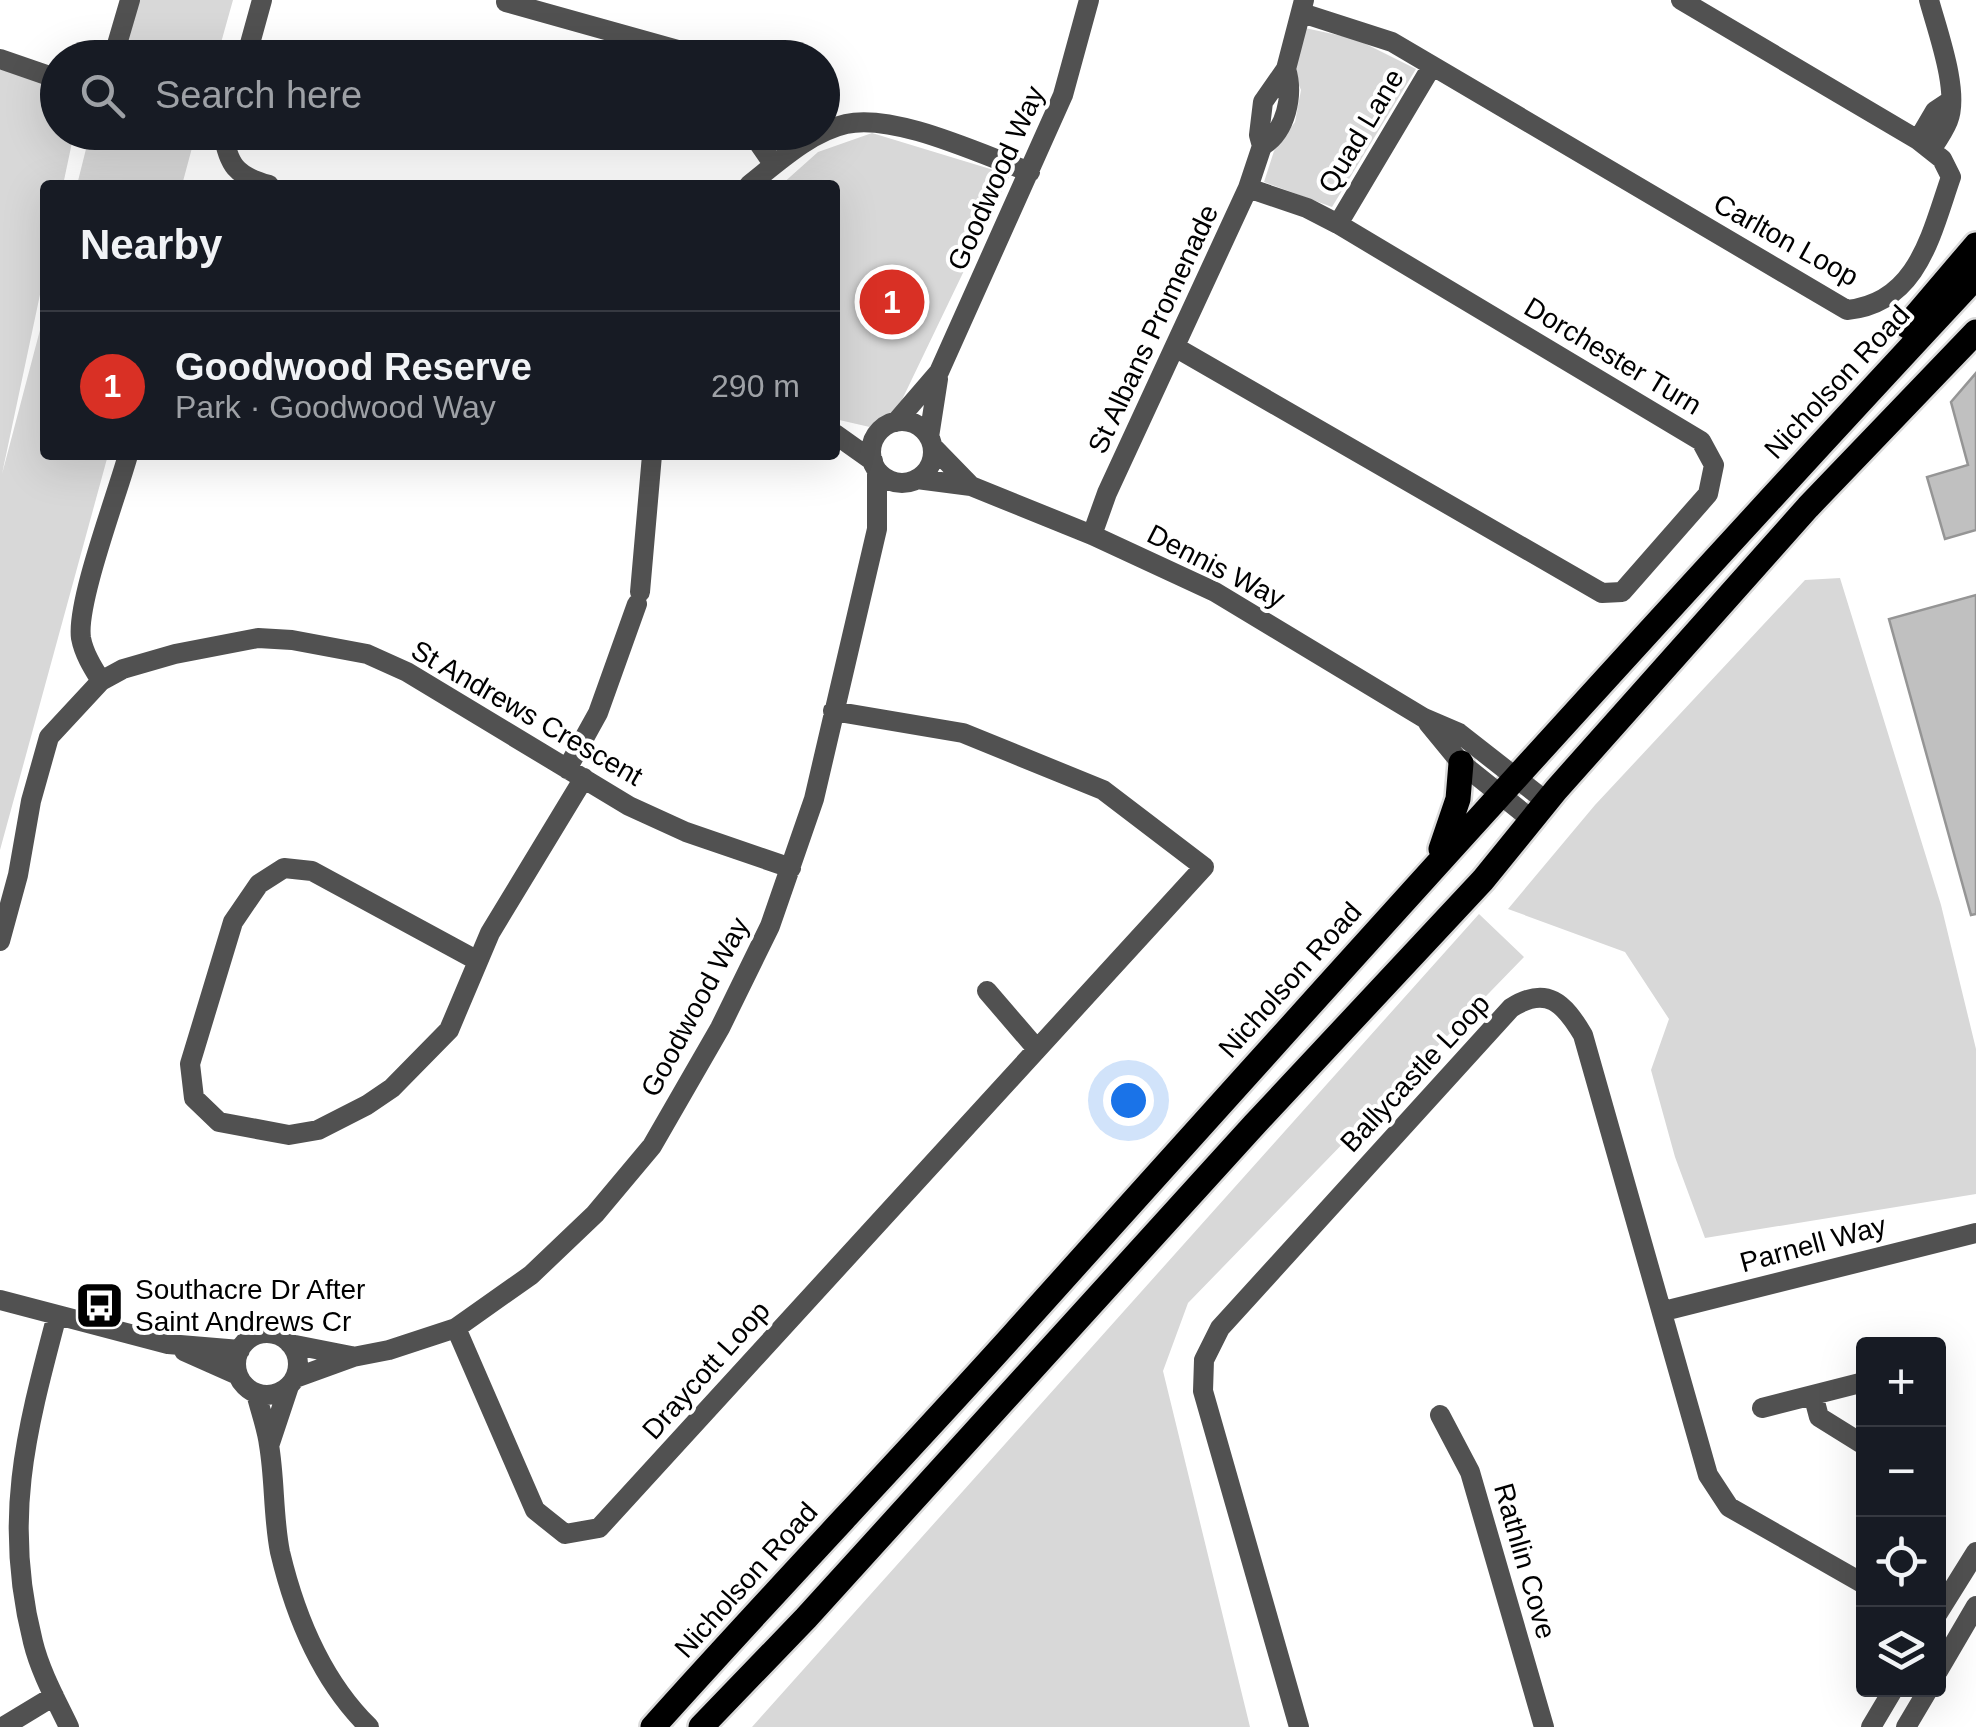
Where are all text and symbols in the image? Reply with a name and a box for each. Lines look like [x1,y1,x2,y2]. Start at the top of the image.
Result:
search box [40,40,840,150]
street label: Quad Lane [1312,64,1410,198]
icon: search [75,68,130,123]
text: Search here [155,74,362,116]
street label: Goodwood Way [942,81,1050,275]
street label: Carlton Loop [1708,188,1864,292]
street label: St Albans Promenade [1082,200,1224,458]
text: Nearby [80,221,222,268]
pin: 1 [860,264,924,340]
street label: Dorchester Turn [1519,291,1707,421]
street label: Nicholson Road [1758,299,1916,465]
text: Goodwood Reserve [175,346,532,388]
text: 1 [104,368,121,404]
text: 290 m [711,368,800,404]
text: Park · Goodwood Way [175,389,496,425]
street label: Dennis Way [1142,518,1290,614]
street label: St Andrews Crescent [406,634,648,792]
street label: Nicholson Road [1212,896,1368,1064]
street label: Goodwood Way [635,912,755,1102]
street label: Ballycastle Loop [1334,988,1496,1158]
your location [1103,1075,1154,1126]
street label: Parnell Way [1737,1210,1889,1278]
place label: Southacre Dr After Saint Andrews Cr [135,1274,365,1337]
bus stop icon: Southacre Dr After Saint Andrews Cr [74,1279,126,1331]
street label: Draycott Loop [636,1295,776,1445]
map controls [1856,1337,1946,1697]
button: + [1856,1337,1946,1427]
button: − [1856,1427,1946,1517]
street label: Rathlin Cove [1488,1480,1562,1642]
street label: Nicholson Road [668,1496,824,1664]
button: locate [1856,1517,1946,1607]
button: layers [1856,1607,1946,1697]

